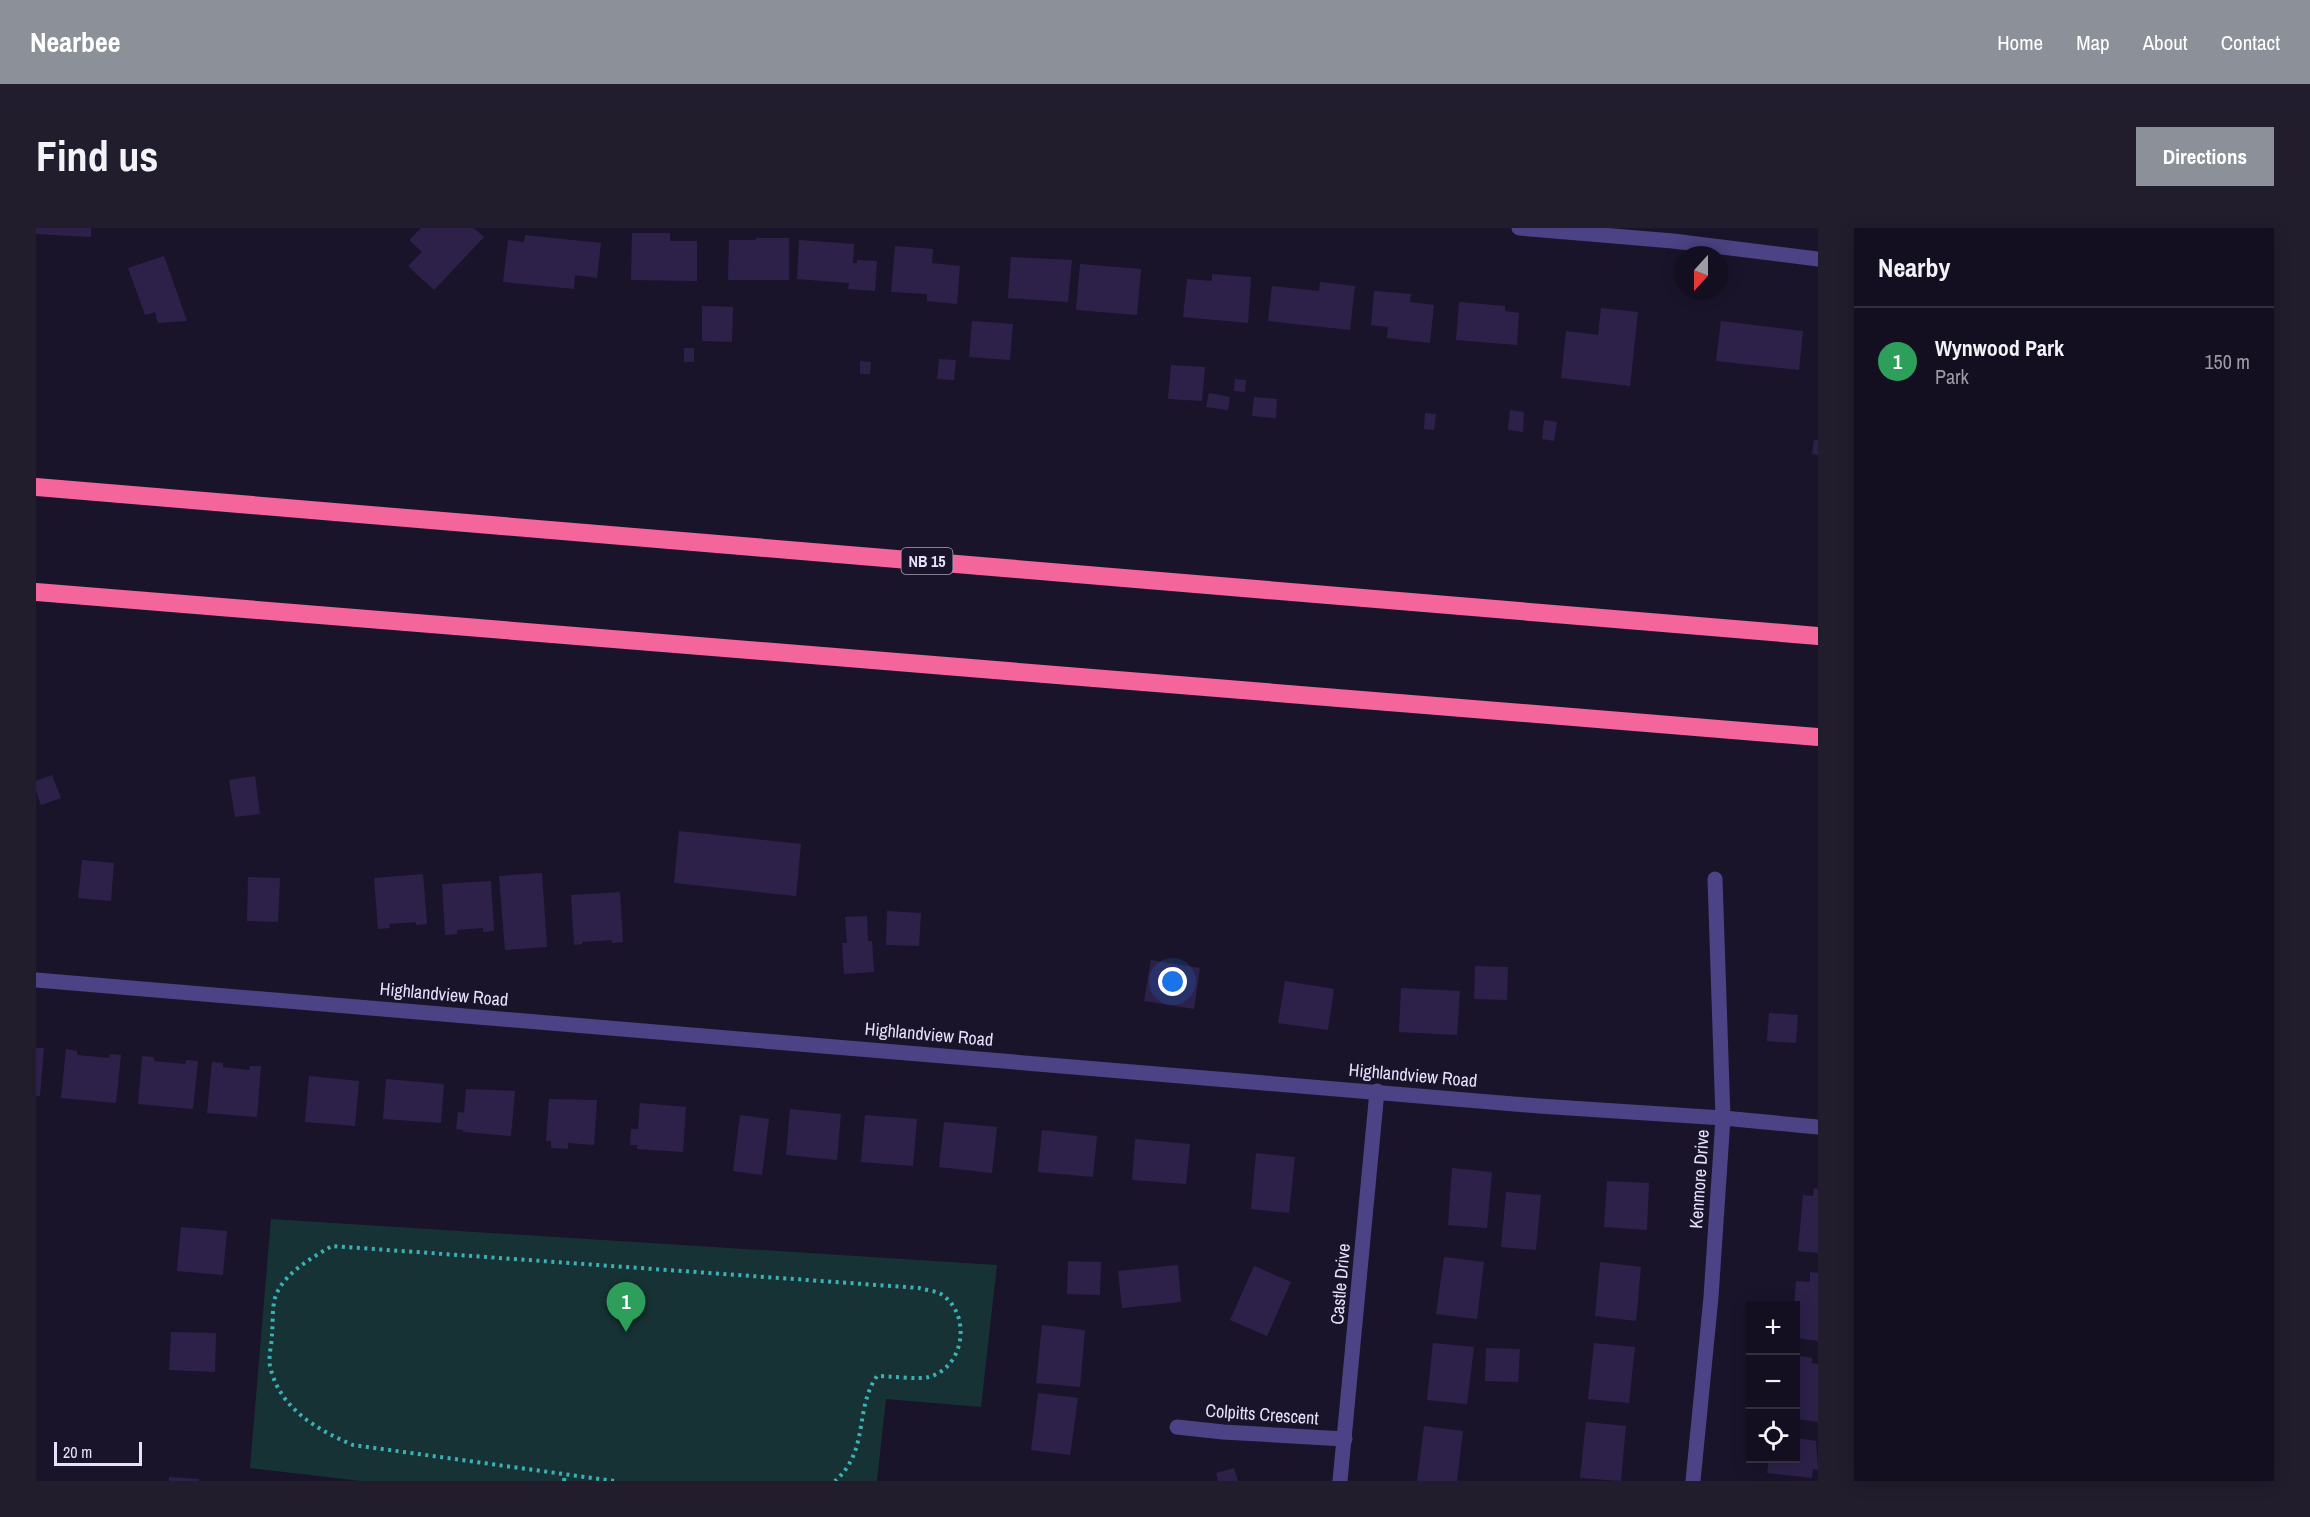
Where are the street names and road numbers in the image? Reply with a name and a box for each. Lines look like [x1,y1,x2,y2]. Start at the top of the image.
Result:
road number: NB 15 [902,548,952,574]
street label: Highlandview Road [379,976,509,1012]
street label: Highlandview Road [864,1016,994,1052]
street label: Highlandview Road [1348,1057,1478,1093]
street label: Kenmore Drive [1683,1129,1715,1229]
street label: Castle Drive [1324,1242,1356,1326]
street label: Colpitts Crescent [1205,1398,1319,1430]

